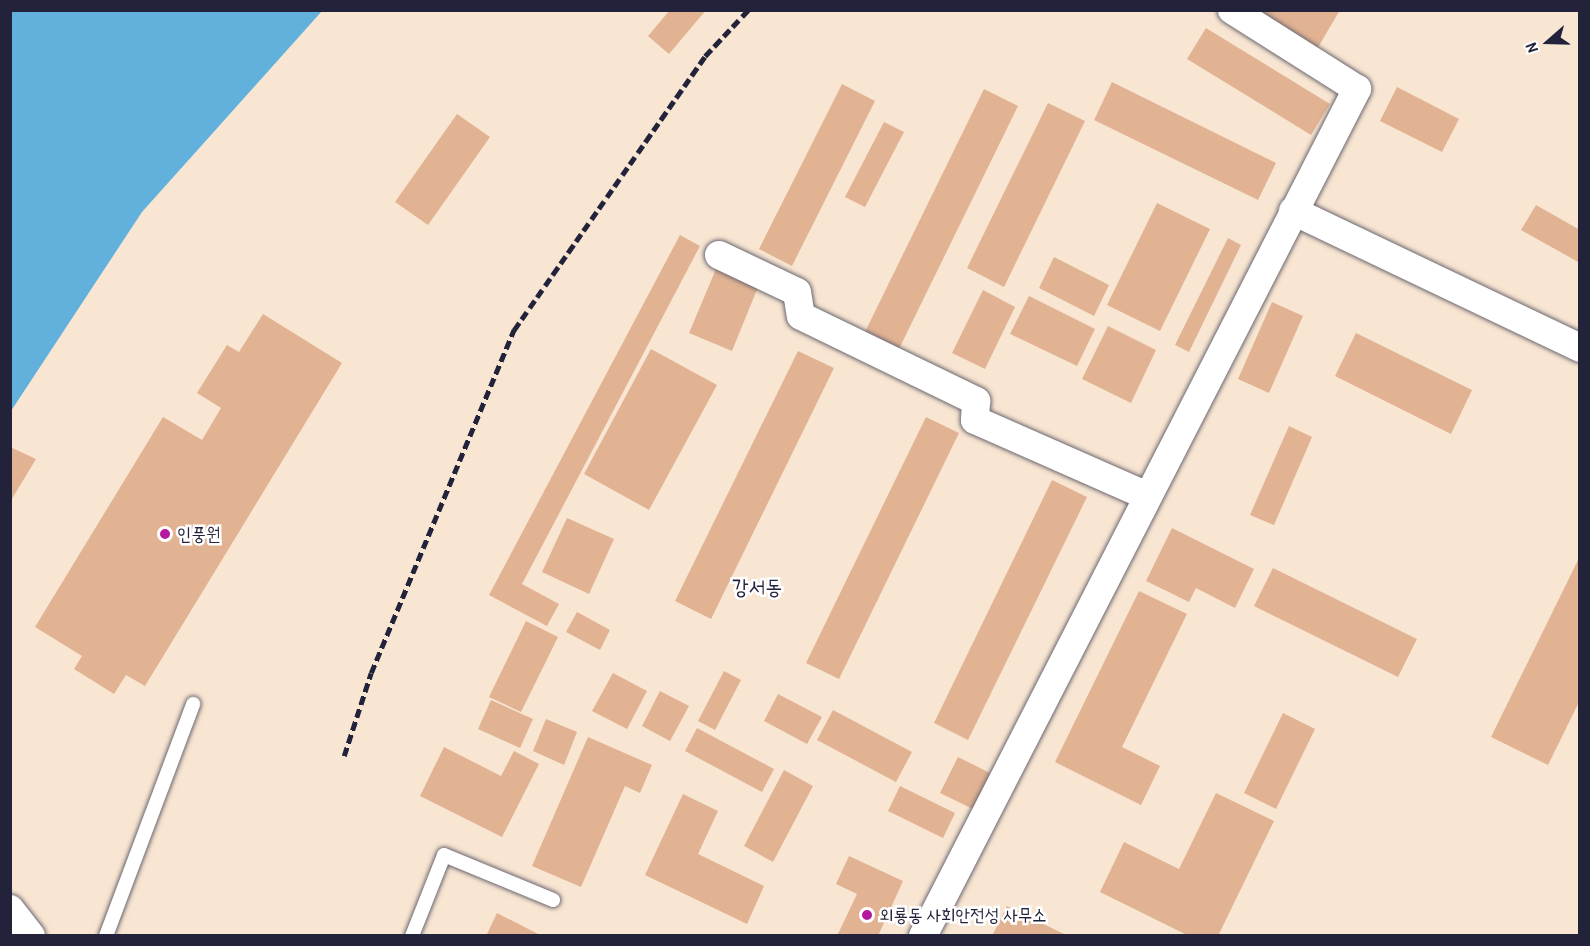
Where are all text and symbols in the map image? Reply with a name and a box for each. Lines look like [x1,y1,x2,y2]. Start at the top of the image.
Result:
north arrow [1518,12,1578,72]
text: N [1519,40,1543,56]
place label: 인풍원 [177,523,220,545]
marker: 인풍원 [158,527,172,541]
district label: 강서동 [732,574,782,600]
place label: 외룡동 사회안전성 사무소 [879,904,1047,926]
marker: 외룡동 사회안전성 사무소 [860,908,874,922]

